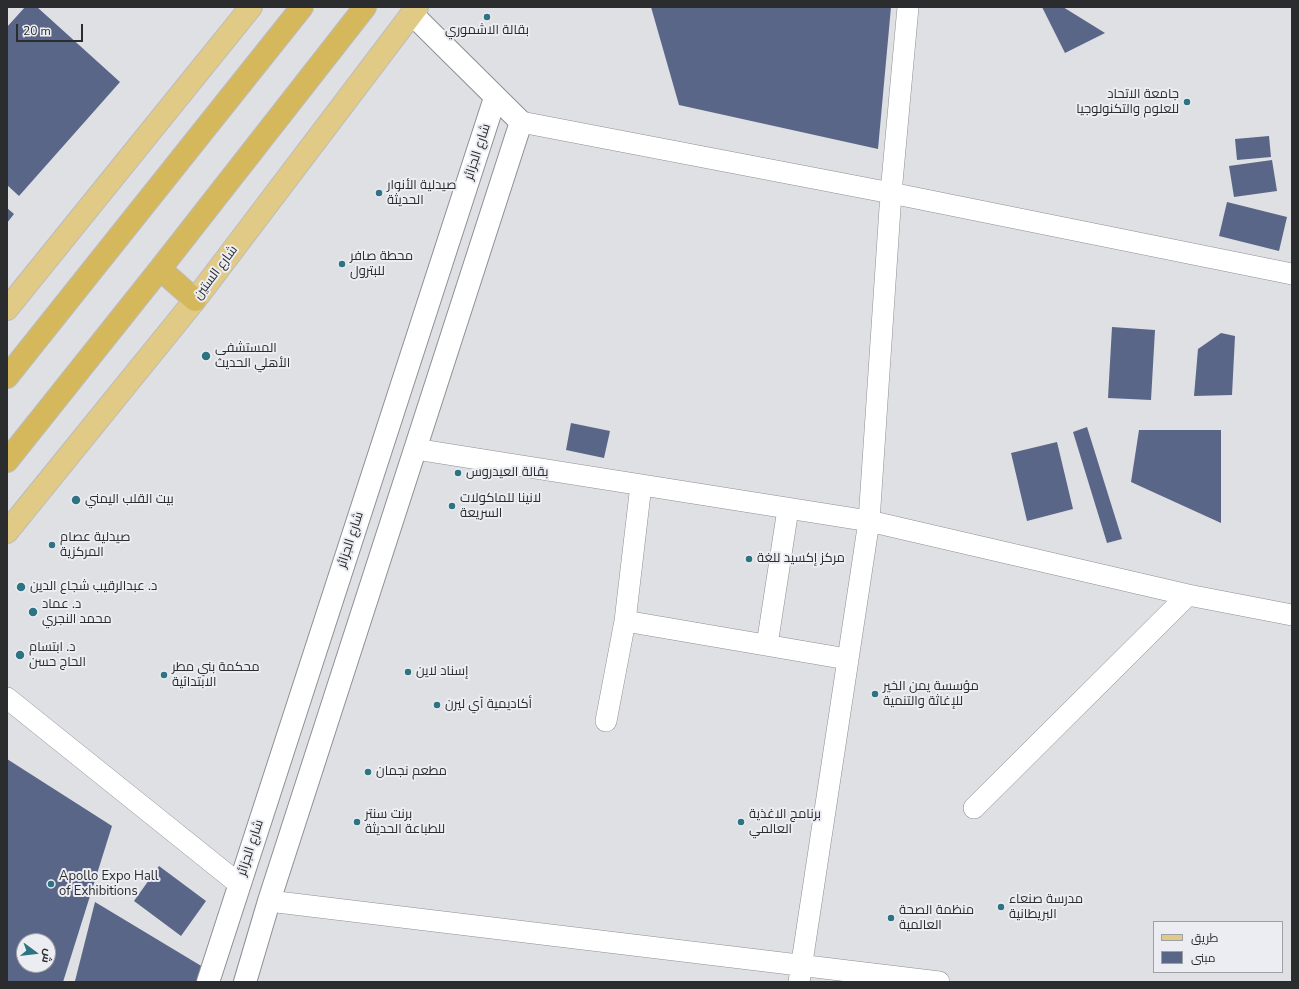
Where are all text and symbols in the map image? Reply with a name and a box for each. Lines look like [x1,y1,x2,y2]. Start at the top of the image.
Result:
marker: بقالة الاشموري [482,12,492,22]
scale bar [18,16,85,42]
text: 20 m [23,23,51,39]
place label: بقالة الاشموري [445,23,529,39]
place label: جامعة الاتحاد للعلوم والتكنولوجيا [1076,87,1179,118]
marker: جامعة الاتحاد للعلوم والتكنولوجيا [1182,97,1192,107]
street label: شارع الجزائر [462,122,494,182]
place label: صيدلية الأنوار الحديثة [387,178,456,209]
marker: صيدلية الأنوار الحديثة [374,188,384,198]
street label: شارع الستين [191,243,241,303]
place label: محطة صافر للبترول [350,249,413,280]
marker: محطة صافر للبترول [337,259,347,269]
place label: المستشفى الأهلي الحديث [215,341,290,372]
marker: المستشفى الأهلي الحديث [200,350,212,362]
place label: بقالة العيدروس [466,465,548,481]
marker: بقالة العيدروس [453,468,463,478]
place label: لانينا للماكولات السريعة [460,491,541,522]
place label: بيت القلب اليمني [85,492,174,508]
marker: بيت القلب اليمني [70,494,82,506]
marker: لانينا للماكولات السريعة [447,501,457,511]
street label: شارع الجزائر [335,510,367,570]
place label: صيدلية عصام المركزية [60,530,130,561]
marker: صيدلية عصام المركزية [47,540,57,550]
place label: مركز إكسيد للغة [757,551,845,567]
marker: مركز إكسيد للغة [744,554,754,564]
place label: د. عبدالرقيب شجاع الدين [30,579,157,595]
marker: د. عبدالرقيب شجاع الدين [15,581,27,593]
place label: د. عماد محمد النجري [42,597,112,628]
marker: د. عماد محمد النجري [27,606,39,618]
place label: د. ابتسام الحاج حسن [29,640,86,671]
marker: د. ابتسام الحاج حسن [14,649,26,661]
place label: محكمة بني مطر الابتدائية [172,660,260,691]
place label: إسناد لاين [416,664,468,680]
marker: إسناد لاين [403,667,413,677]
marker: محكمة بني مطر الابتدائية [159,670,169,680]
place label: مؤسسة يمن الخير للإغاثة والتنمية [883,679,979,710]
marker: مؤسسة يمن الخير للإغاثة والتنمية [870,689,880,699]
place label: أكاديمية آي ليرن [445,697,532,713]
marker: أكاديمية آي ليرن [432,700,442,710]
place label: مطعم نجمان [376,764,447,780]
marker: مطعم نجمان [363,767,373,777]
place label: برنت سنتر للطباعة الحديثة [365,807,445,838]
place label: برنامج الاغذية العالمي [749,807,821,838]
marker: برنت سنتر للطباعة الحديثة [352,817,362,827]
marker: برنامج الاغذية العالمي [736,817,746,827]
street label: شارع الجزائر [235,818,267,878]
place label: Apollo Expo Hall of Exhibitions [59,869,159,900]
marker: Apollo Expo Hall of Exhibitions [46,879,56,889]
place label: مدرسة صنعاء البريطانية [1009,892,1083,923]
marker: مدرسة صنعاء البريطانية [996,902,1006,912]
place label: منظمة الصحة العالمية [899,903,974,934]
marker: منظمة الصحة العالمية [886,913,896,923]
legend [1153,921,1283,973]
text: طريق [1191,930,1218,946]
north arrow [16,933,56,973]
text: ش [38,947,56,965]
text: مبنى [1191,950,1216,966]

